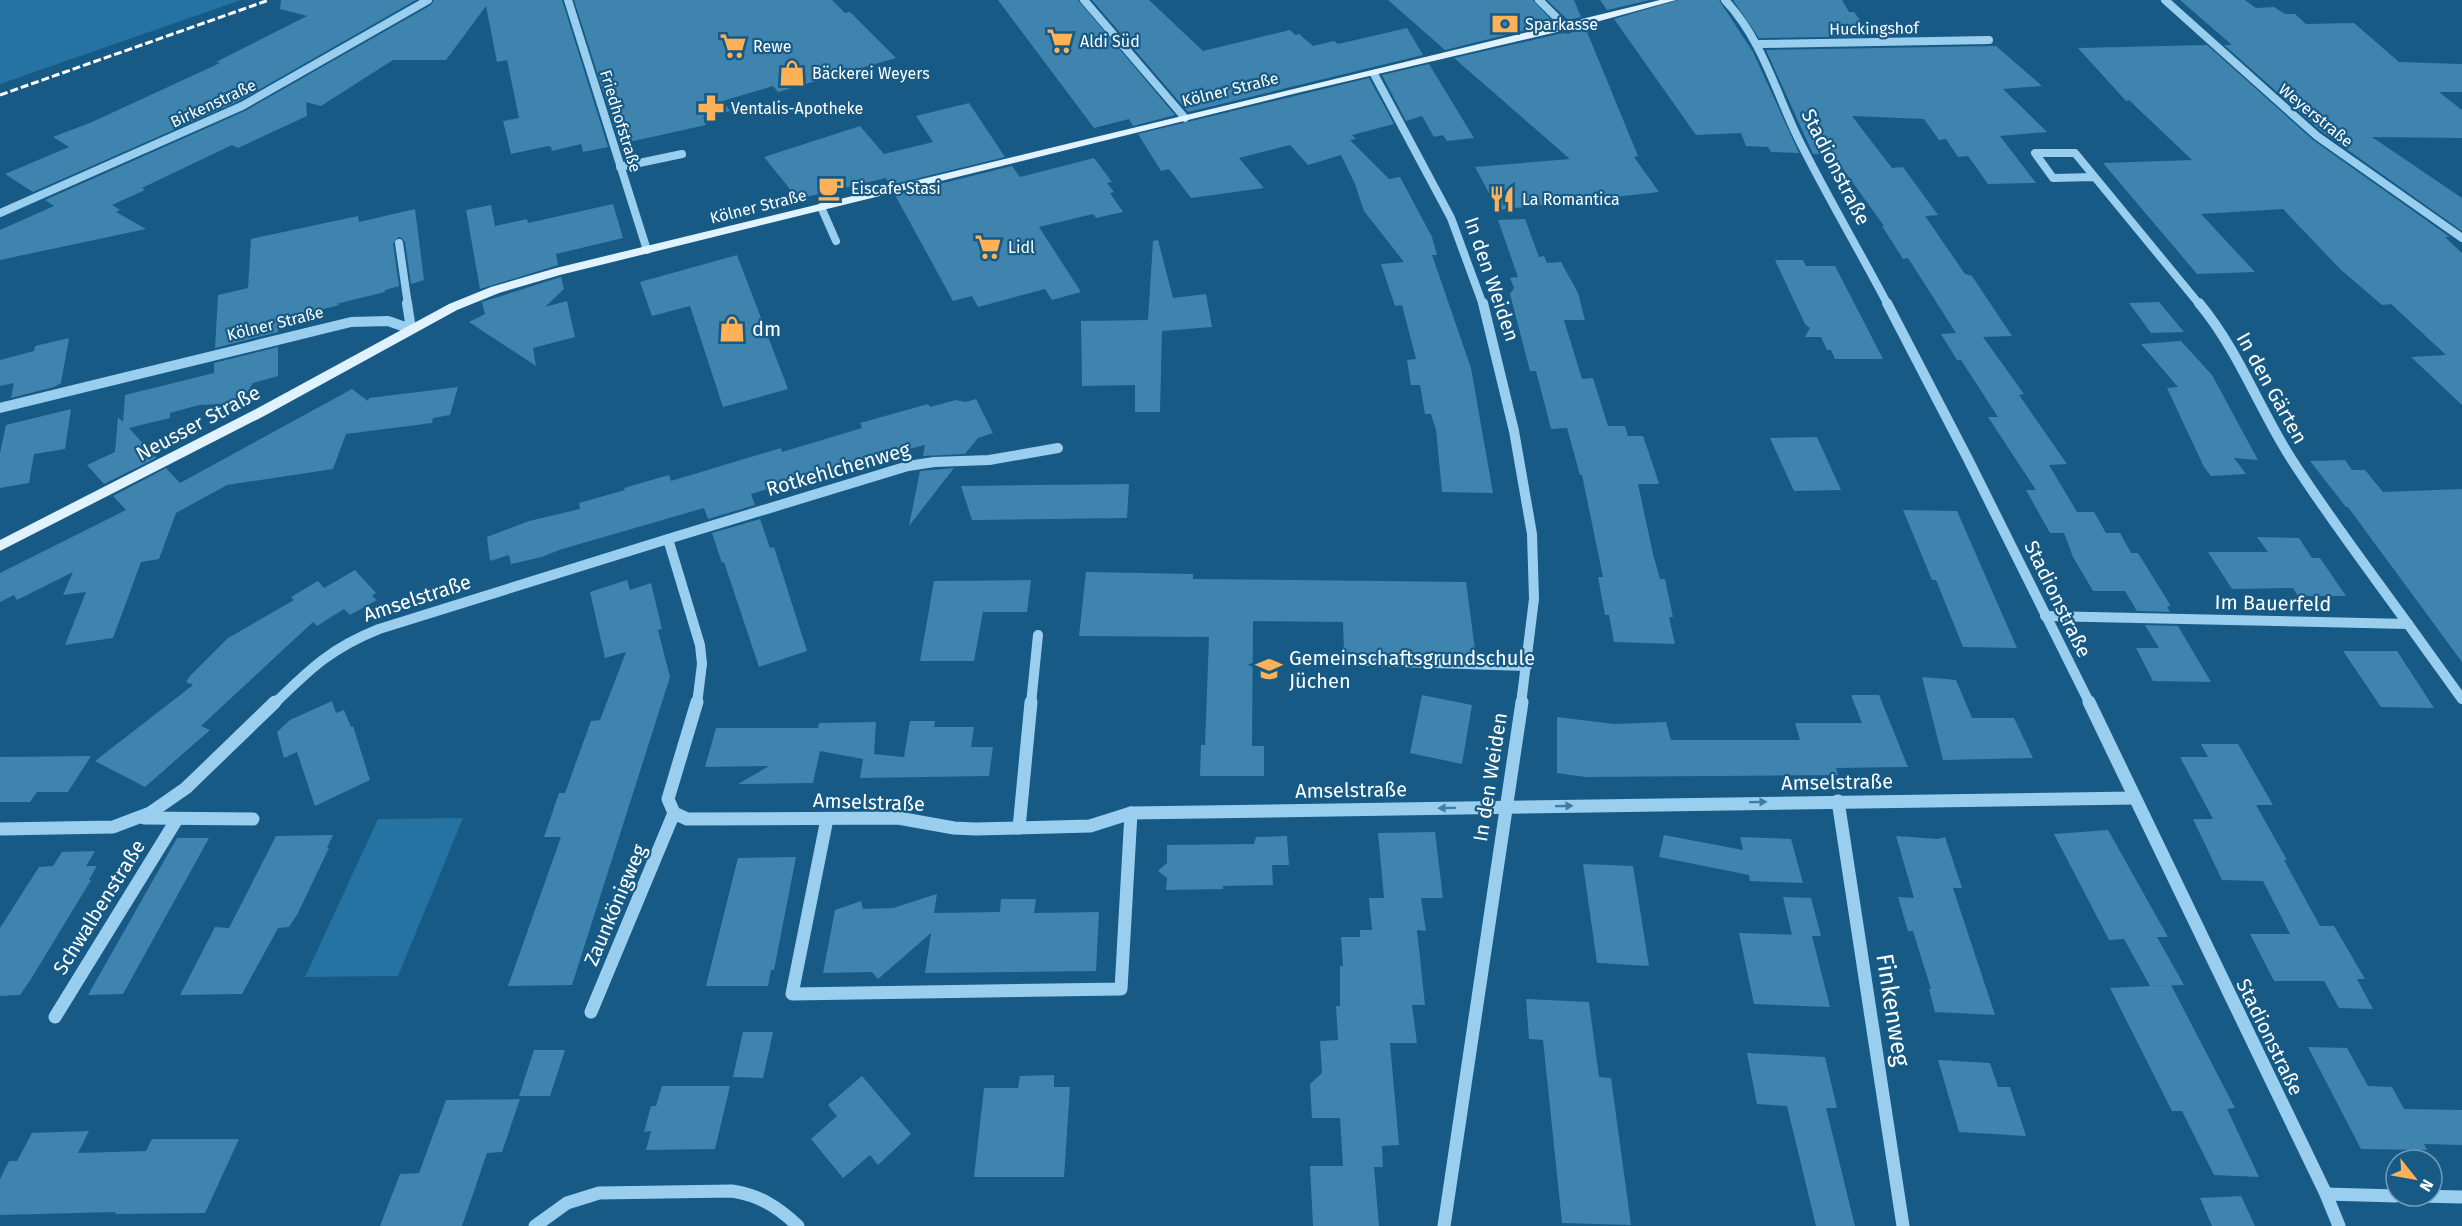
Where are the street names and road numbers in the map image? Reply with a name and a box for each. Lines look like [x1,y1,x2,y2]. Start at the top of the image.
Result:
street label: Huckingshof [1829,18,1921,39]
street label: Friedhofstraße [596,68,645,175]
street label: Kölner Straße [1180,68,1280,111]
street label: Birkenstraße [167,75,259,132]
street label: Weyerstraße [2275,80,2357,151]
street label: Stadionstraße [1796,105,1876,229]
street label: Kölner Straße [708,185,808,228]
street label: In den Weiden [1459,214,1525,344]
street label: Kölner Straße [225,302,325,345]
street label: In den Gärten [2232,328,2312,448]
street label: Neusser Straße [132,380,264,466]
street label: Rotkehlchenweg [763,437,913,501]
street label: Stadionstraße [2019,537,2097,661]
street label: Amselstraße [360,569,474,627]
street label: Im Bauerfeld [2214,590,2332,616]
street label: In den Weiden [1468,711,1512,843]
street label: Amselstraße [1781,769,1893,795]
street label: Amselstraße [1295,777,1407,803]
street label: Amselstraße [813,788,925,816]
street label: Schwalbenstraße [48,835,150,979]
street label: Zaunkönigweg [579,840,652,969]
street label: Finkenweg [1870,952,1916,1069]
street label: Stadionstraße [2231,975,2309,1099]

